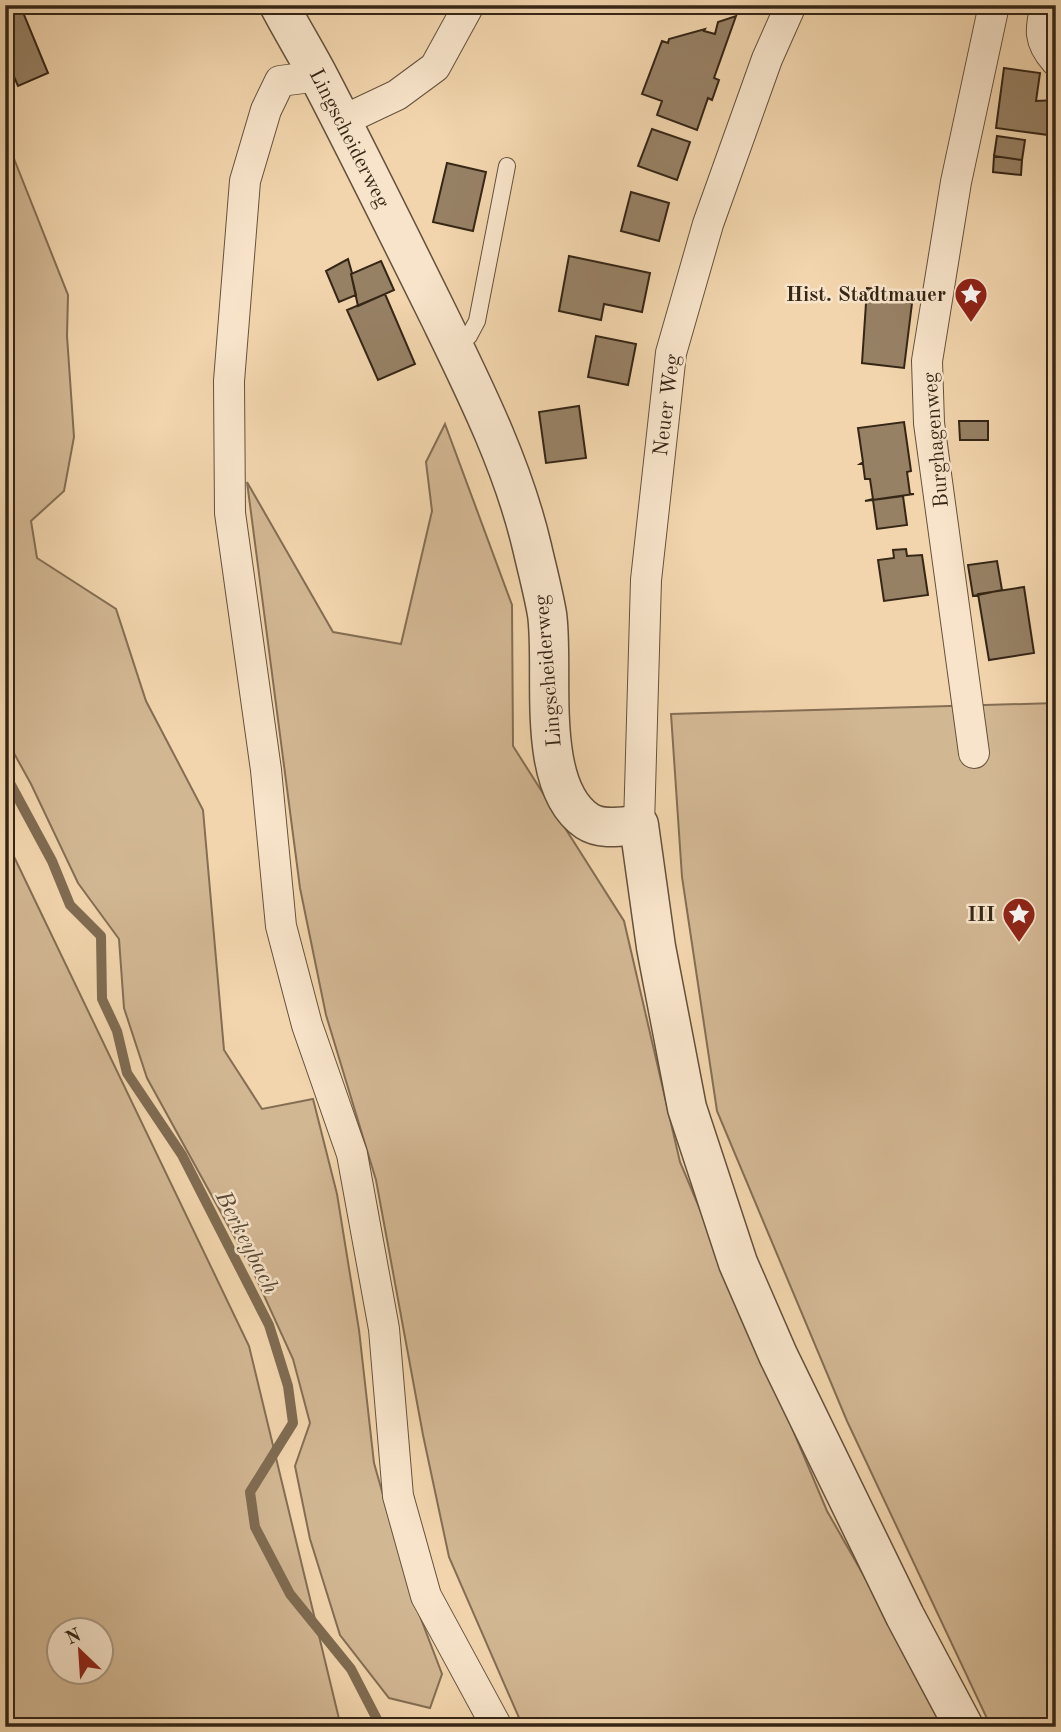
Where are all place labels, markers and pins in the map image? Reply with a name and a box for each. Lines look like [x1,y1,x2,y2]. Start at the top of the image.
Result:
place icon: Hist. Stadtmauer [952,275,990,324]
place label: Hist. Stadtmauer [786,285,946,306]
place icon: III [1000,895,1038,944]
place label: III [967,905,995,926]

